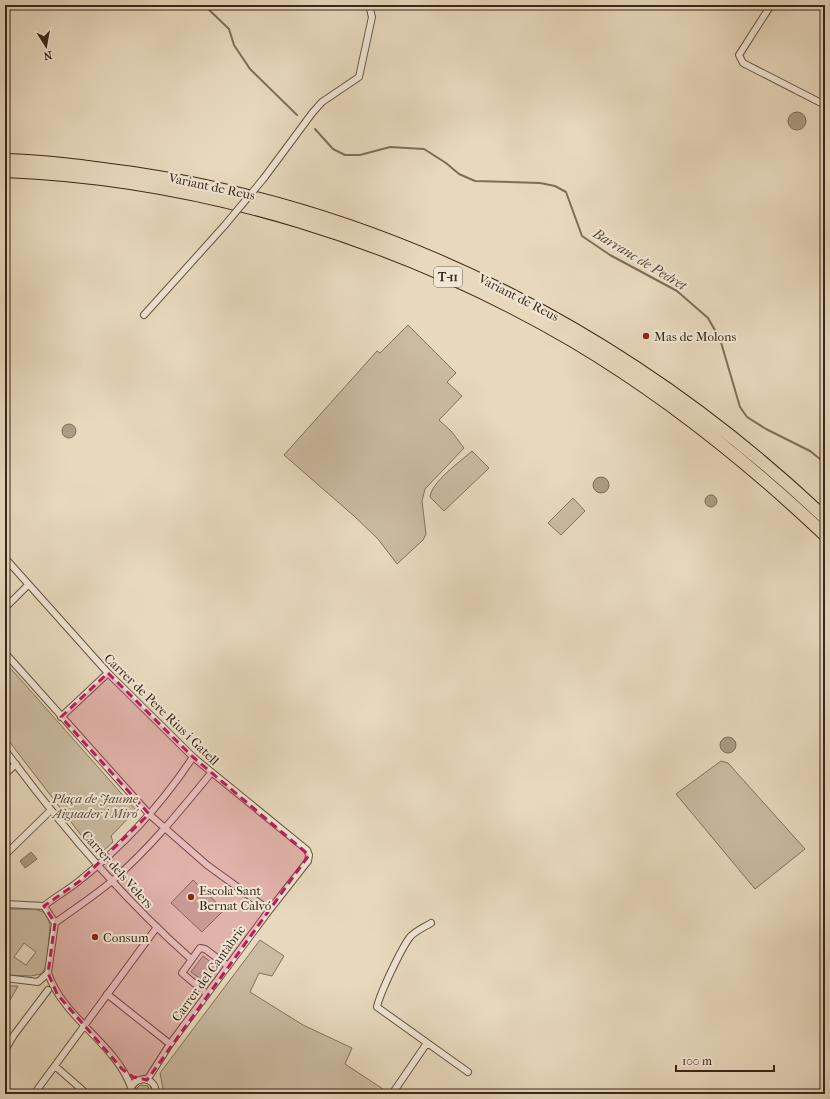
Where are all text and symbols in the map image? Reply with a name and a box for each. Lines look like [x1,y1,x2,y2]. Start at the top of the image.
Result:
north arrow [26,26,66,66]
text: N [42,48,53,63]
street label: Variant de Reus [166,170,257,203]
water label: Barranc de Pedret [589,224,690,294]
road number: T-11 [434,267,462,287]
street label: Variant de Reus [475,270,562,324]
place label: Mas de Molons [654,329,737,344]
marker: Mas de Molons [641,331,651,341]
street label: Carrer de Pere Rius i Gatell [101,651,222,768]
park label: Plaça de Jaume Aiguader i Miró [51,791,139,821]
street label: Carrer dels Velers [79,827,157,911]
place label: Escola Sant Bernat Calvó [199,883,272,913]
marker: Escola Sant Bernat Calvó [186,892,196,902]
street label: Carrer del Cantàbric [169,922,248,1024]
place label: Consum [103,930,149,945]
marker: Consum [90,932,100,942]
scale bar [676,1047,774,1073]
text: 100 m [682,1054,712,1068]

